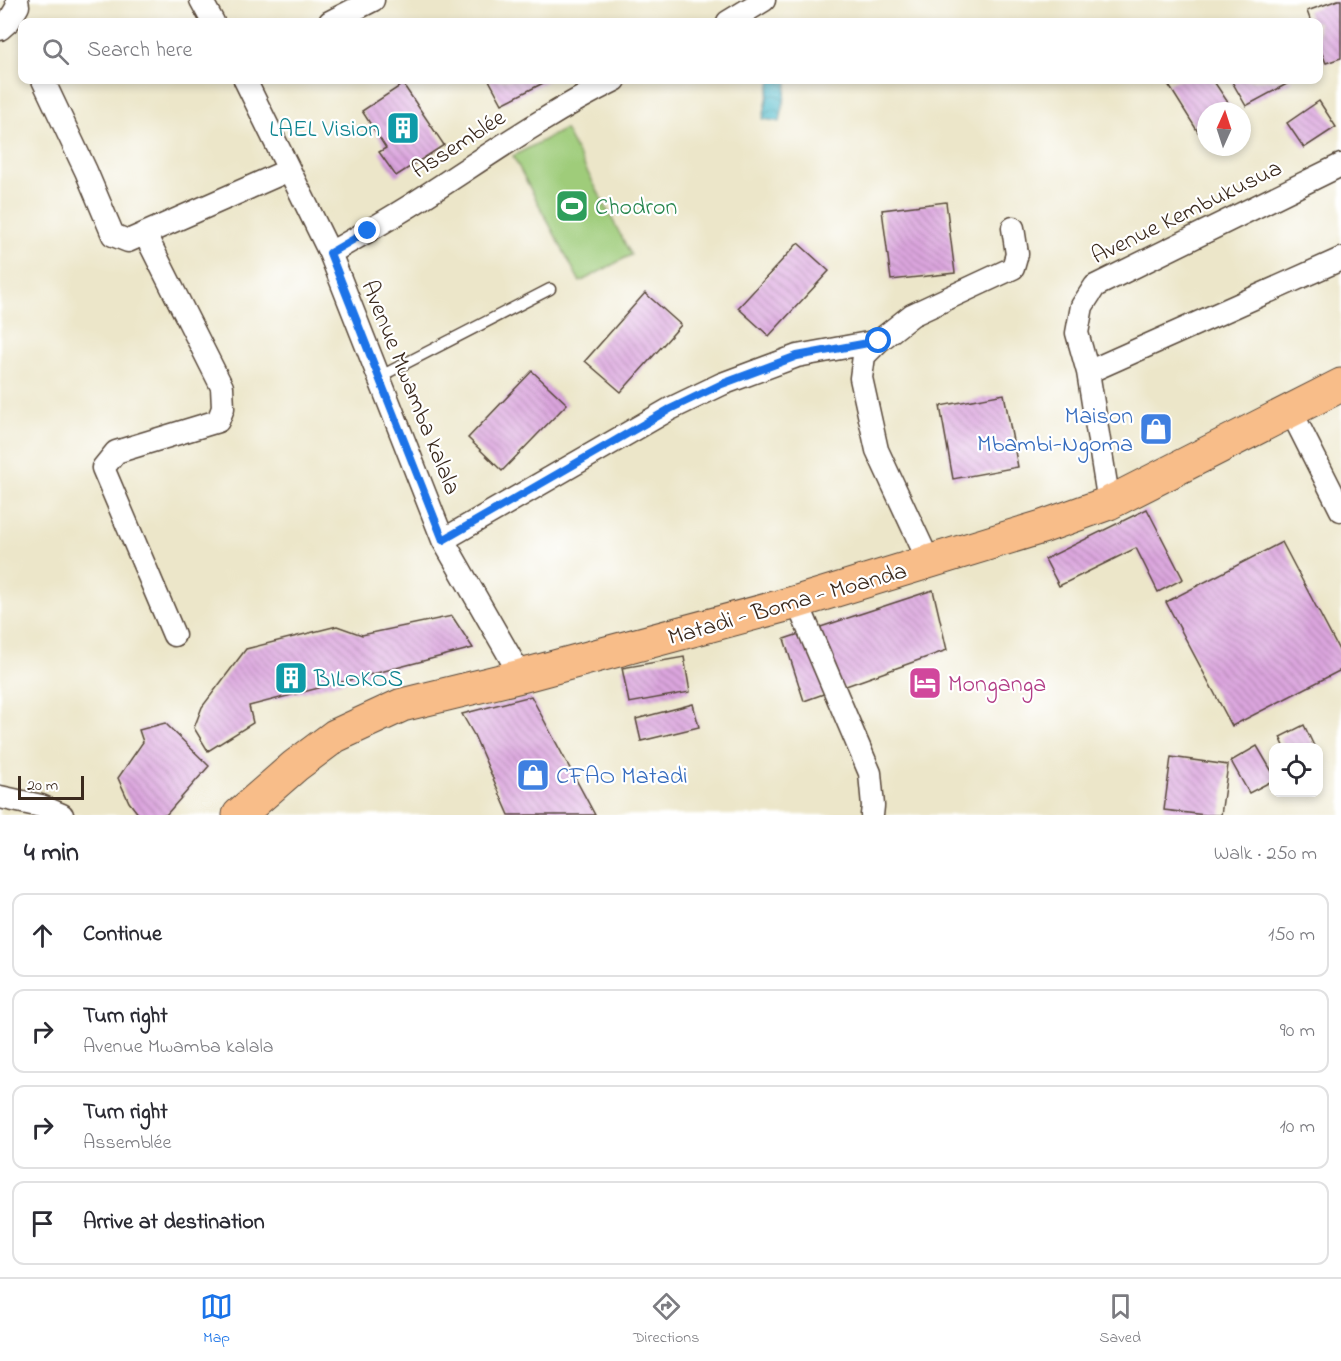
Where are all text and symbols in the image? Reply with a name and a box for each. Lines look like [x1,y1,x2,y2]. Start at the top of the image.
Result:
search box [18,18,1323,84]
icon: search [39,35,72,68]
text: Search here [87,35,192,67]
street label: Assemblée [405,101,514,189]
north arrow [1197,102,1251,156]
building icon: LAEL Vision [385,110,421,146]
place label: LAEL Vision [269,113,380,148]
street label: Avenue Kembukusua [1086,152,1288,275]
sports icon: Chodron [554,188,590,224]
place label: Chodron [595,191,677,226]
route end [354,217,380,243]
street label: Avenue Mwamba kalala [351,275,469,501]
route start [865,327,891,353]
place label: Maison Mbambi-Ngoma [977,400,1133,463]
shop icon: Maison Mbambi-Ngoma [1138,411,1174,447]
street label: Matadi - Boma - Moanda [664,555,911,656]
building icon: BILOKOS [273,660,309,696]
place label: BILOKOS [313,663,403,698]
hotel icon: Monganga [907,665,943,701]
place label: Monganga [948,668,1046,703]
map controls [1269,743,1323,797]
button: locate [1269,743,1323,797]
shop icon: CFAO Matadi [515,757,551,793]
place label: CFAO Matadi [556,760,688,795]
scale bar [18,773,84,800]
text: 20 m [27,774,58,798]
text: 4 min [24,835,79,873]
text: Walk · 250 m [1214,840,1317,869]
icon: ahead [26,919,59,952]
text: Continue [83,919,162,951]
text: 150 m [1268,921,1315,950]
text: Turn right [83,1001,168,1033]
icon: right [26,1015,59,1048]
text: 90 m [1280,1017,1315,1046]
text: Avenue Mwamba kalala [83,1033,274,1062]
text: Turn right [83,1097,168,1129]
icon: right [26,1111,59,1144]
text: 10 m [1279,1113,1315,1142]
text: Assemblée [83,1129,171,1158]
icon: arrive [26,1207,59,1240]
text: Arrive at destination [83,1207,265,1239]
tab: Map [200,1290,233,1350]
tab: Directions [633,1290,699,1350]
tab: Saved [1099,1290,1141,1350]

